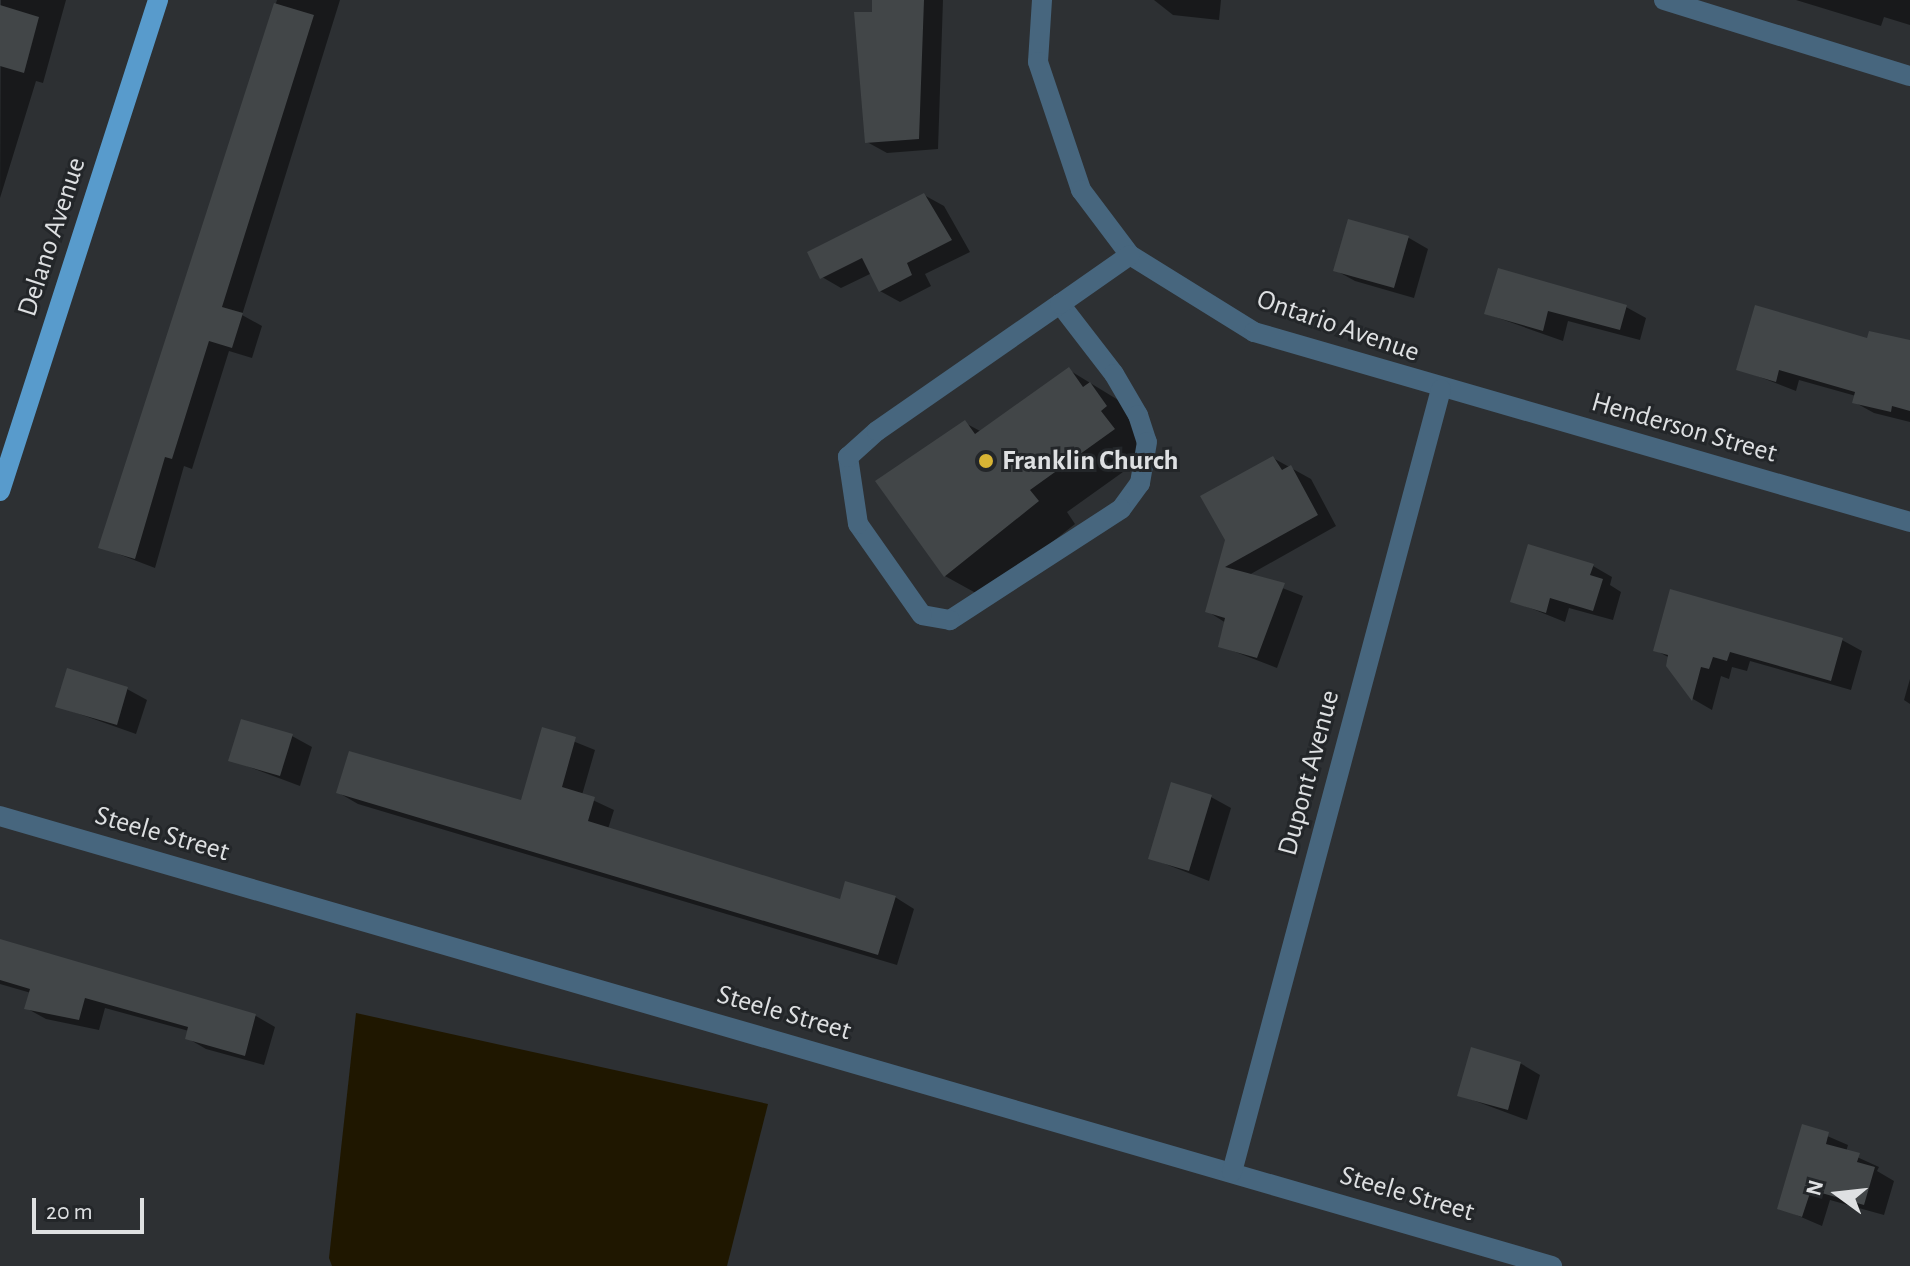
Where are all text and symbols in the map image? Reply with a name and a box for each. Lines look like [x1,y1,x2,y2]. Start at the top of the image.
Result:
street label: Delano Avenue [11,153,93,321]
street label: Ontario Avenue [1252,283,1424,369]
street label: Henderson Street [1587,385,1781,471]
place label: Franklin Church [1002,444,1179,478]
marker: Franklin Church [977,452,995,470]
street label: Dupont Avenue [1271,687,1347,859]
street label: Steele Street [91,799,233,869]
street label: Steele Street [713,978,855,1048]
north arrow [1798,1154,1878,1234]
street label: Steele Street [1336,1159,1478,1229]
text: N [1802,1178,1827,1198]
scale bar [36,1182,148,1232]
text: 20 m [46,1200,93,1224]

